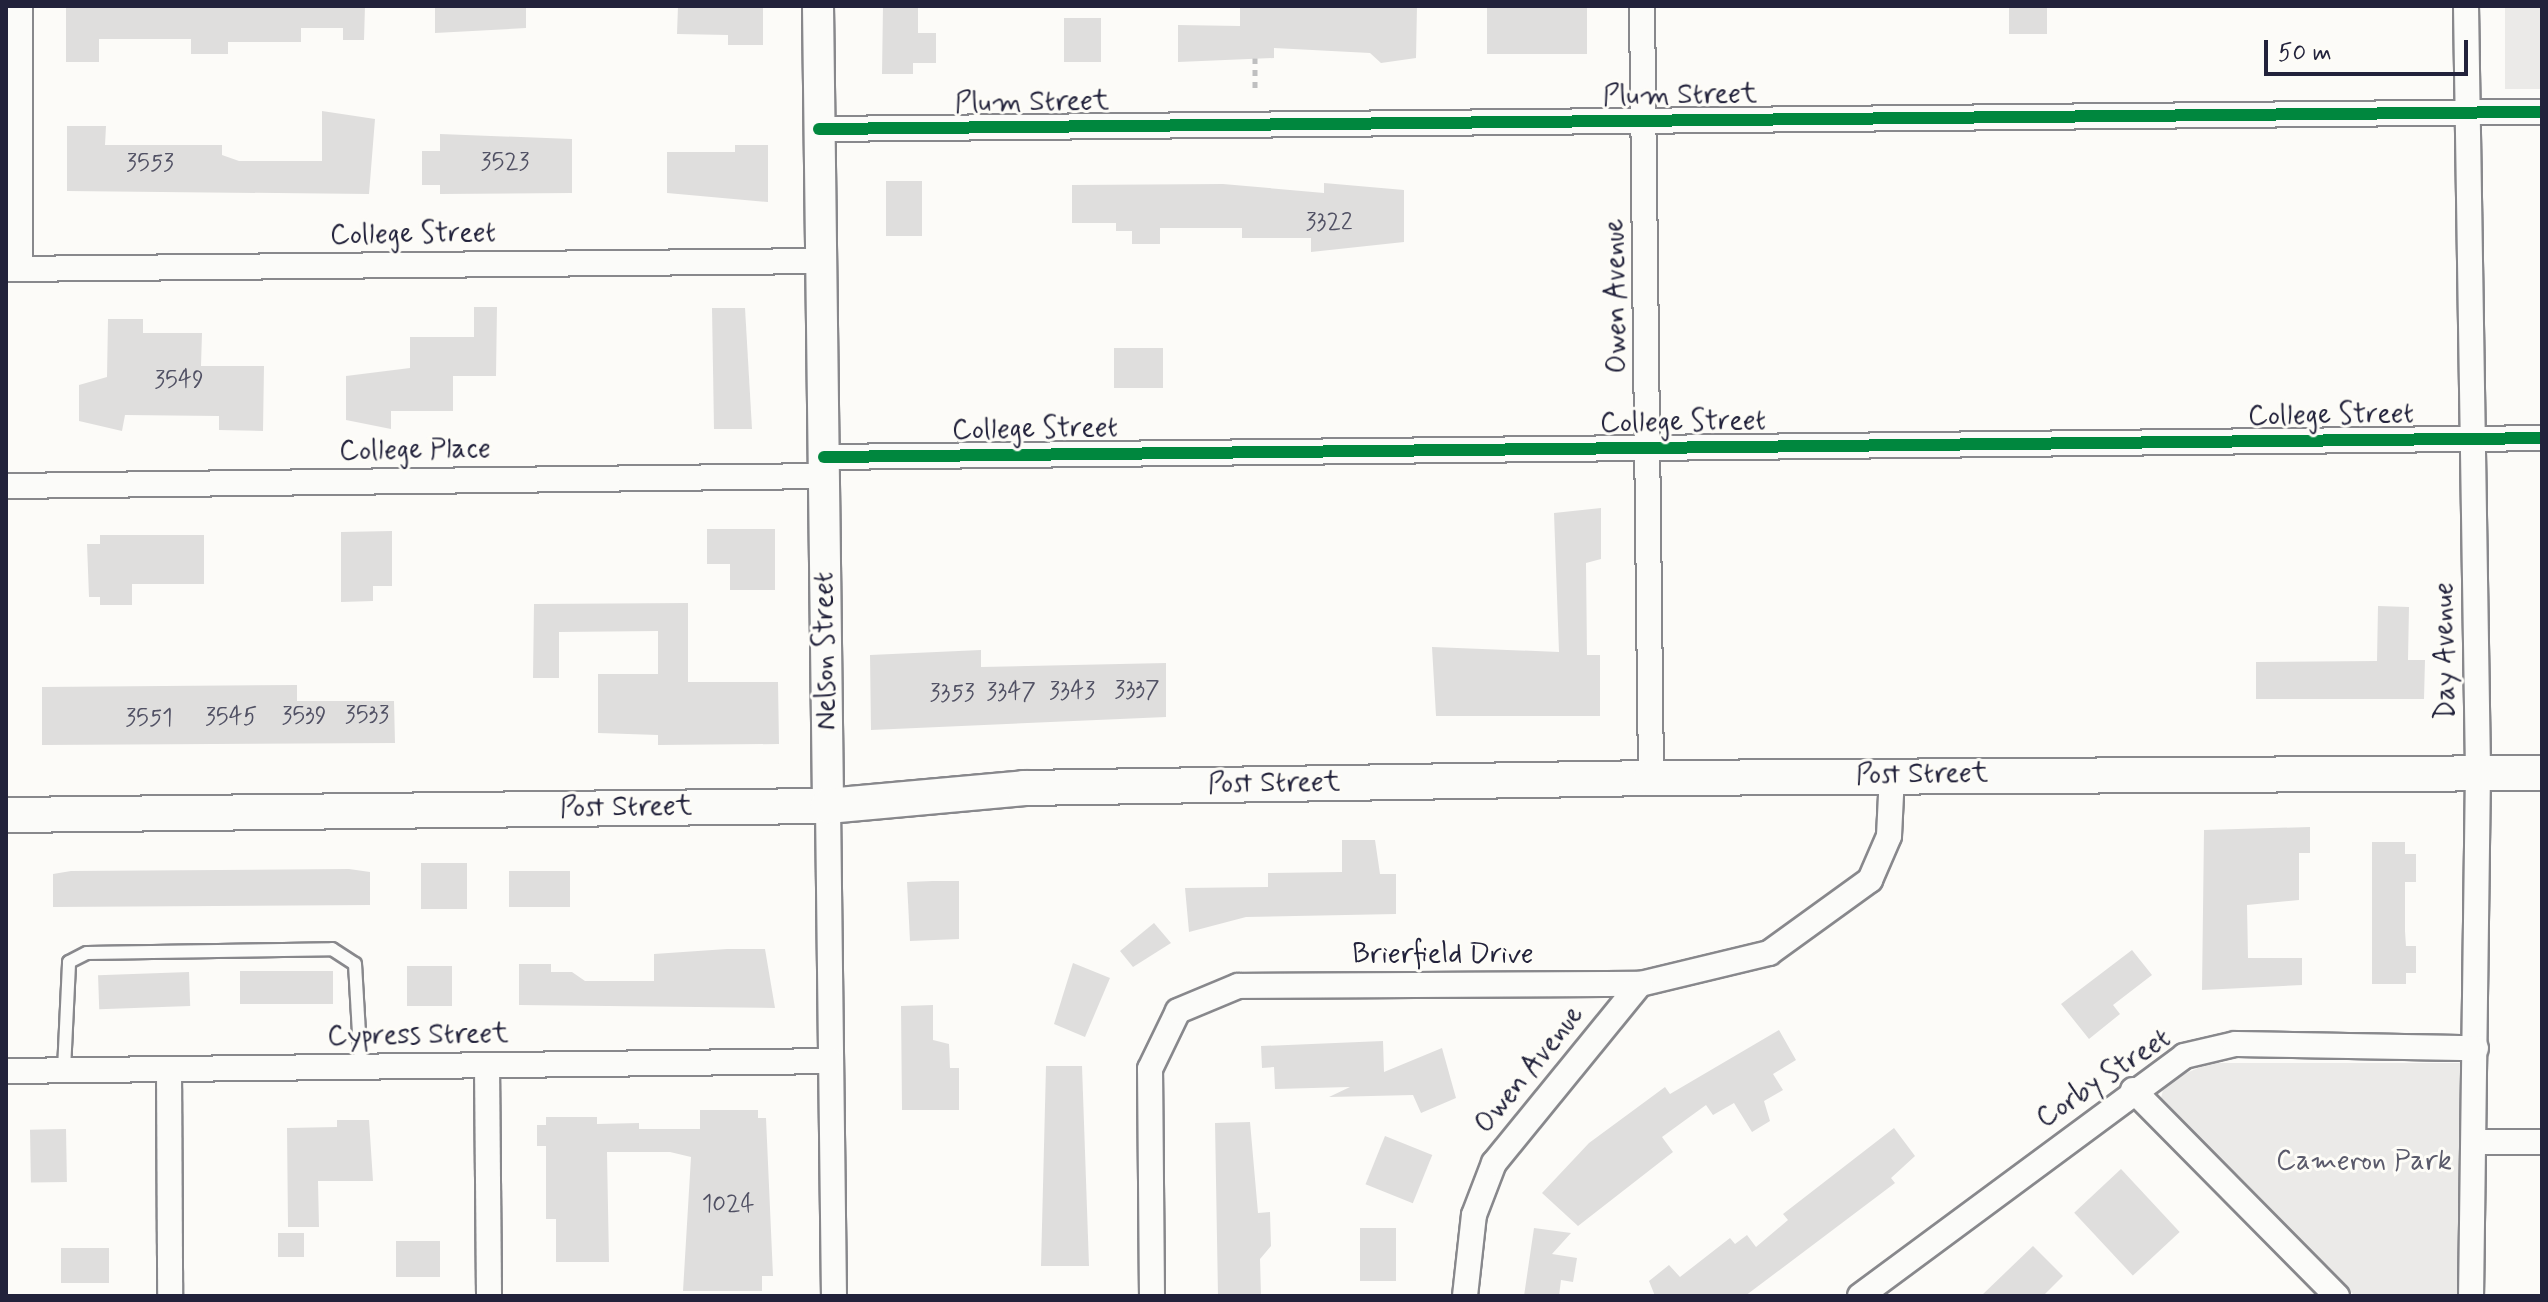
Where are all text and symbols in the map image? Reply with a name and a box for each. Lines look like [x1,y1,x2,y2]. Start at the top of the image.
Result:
scale bar [2268,24,2472,74]
text: 50 m [2278,38,2332,69]
street label: Plum Street [1602,78,1758,114]
street label: Plum Street [954,85,1110,121]
house number: 3523 [481,149,529,177]
house number: 3553 [126,150,174,178]
house number: 3322 [1305,209,1353,237]
street label: Owen Avenue [1599,215,1635,377]
street label: College Street [327,217,499,253]
house number: 3549 [154,367,204,395]
street label: College Street [2245,398,2417,434]
street label: College Street [1597,405,1769,441]
street label: College Street [949,412,1121,448]
street label: College Place [339,433,491,469]
street label: Nelson Street [808,569,844,733]
street label: Day Avenue [2428,579,2464,723]
house number: 3337 [1114,677,1160,705]
house number: 3343 [1049,678,1095,706]
house number: 3347 [986,679,1036,707]
house number: 3353 [929,680,975,708]
house number: 3533 [345,702,389,730]
house number: 3539 [281,703,327,731]
house number: 3545 [205,704,257,732]
house number: 3551 [125,705,173,733]
street label: Post Street [1856,757,1988,793]
street label: Post Street [1208,766,1340,802]
street label: Post Street [560,790,692,826]
street label: Brierfield Drive [1353,938,1533,972]
street label: Owen Avenue [1466,996,1594,1144]
street label: Cypress Street [327,1018,509,1054]
street label: Corby Street [2028,1020,2180,1138]
park label: Cameron Park [2277,1145,2451,1179]
house number: 1024 [702,1191,754,1219]

